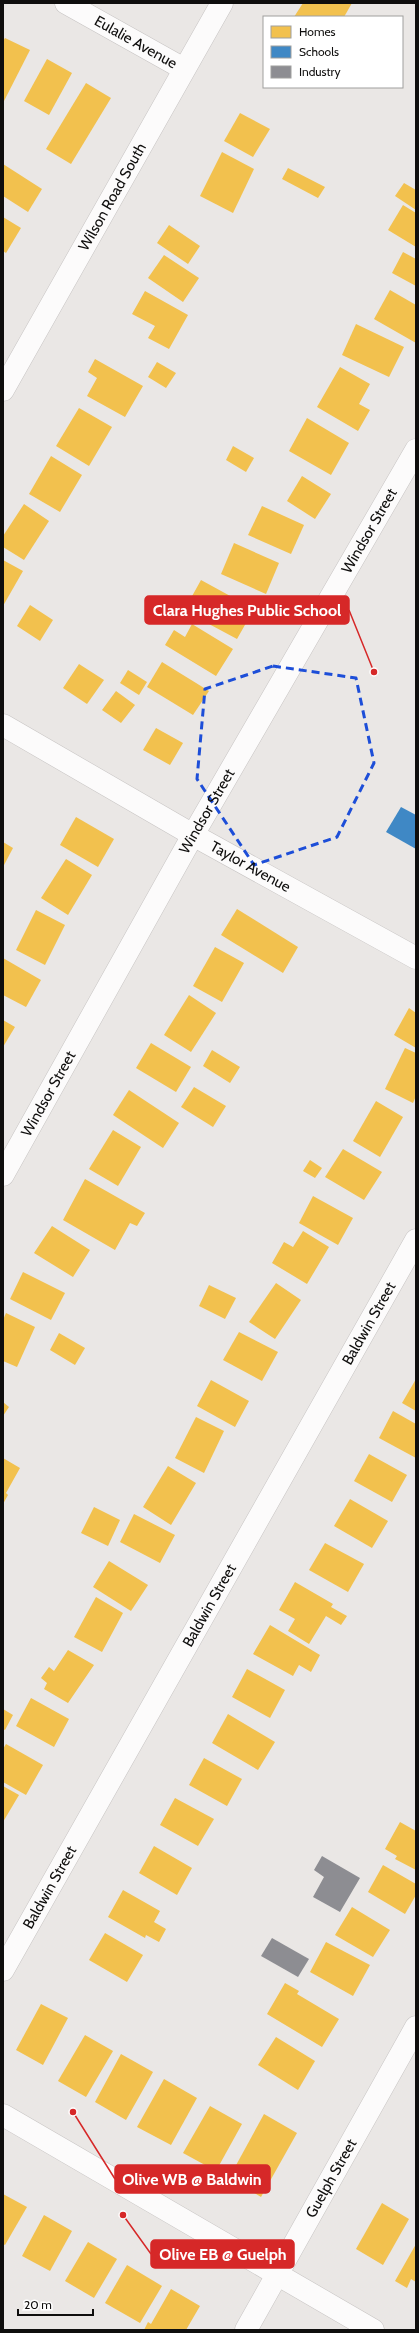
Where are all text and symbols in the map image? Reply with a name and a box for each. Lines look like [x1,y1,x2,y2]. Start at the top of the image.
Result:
street label: Eulalie Avenue [91,12,181,73]
legend [263,16,403,88]
text: Homes [299,24,336,39]
text: Schools [299,44,339,59]
text: Industry [299,64,340,79]
street label: Wilson Road South [75,140,150,254]
street label: Windsor Street [338,485,401,577]
callout: Clara Hughes Public School [145,596,349,624]
text: Clara Hughes Public School [153,601,341,620]
street label: Windsor Street [175,765,238,857]
street label: Taylor Avenue [207,837,294,896]
street label: Windsor Street [17,1048,79,1140]
street label: Baldwin Street [338,1279,399,1368]
street label: Baldwin Street [179,1561,240,1650]
street label: Baldwin Street [19,1843,80,1932]
street label: Guelph Street [302,2136,360,2221]
callout: Olive WB @ Baldwin [115,2165,270,2193]
text: Olive WB @ Baldwin [122,2170,262,2189]
callout: Olive EB @ Guelph [151,2240,294,2268]
text: Olive EB @ Guelph [159,2245,287,2264]
scale bar [18,2291,93,2317]
text: 20 m [24,2297,52,2312]

